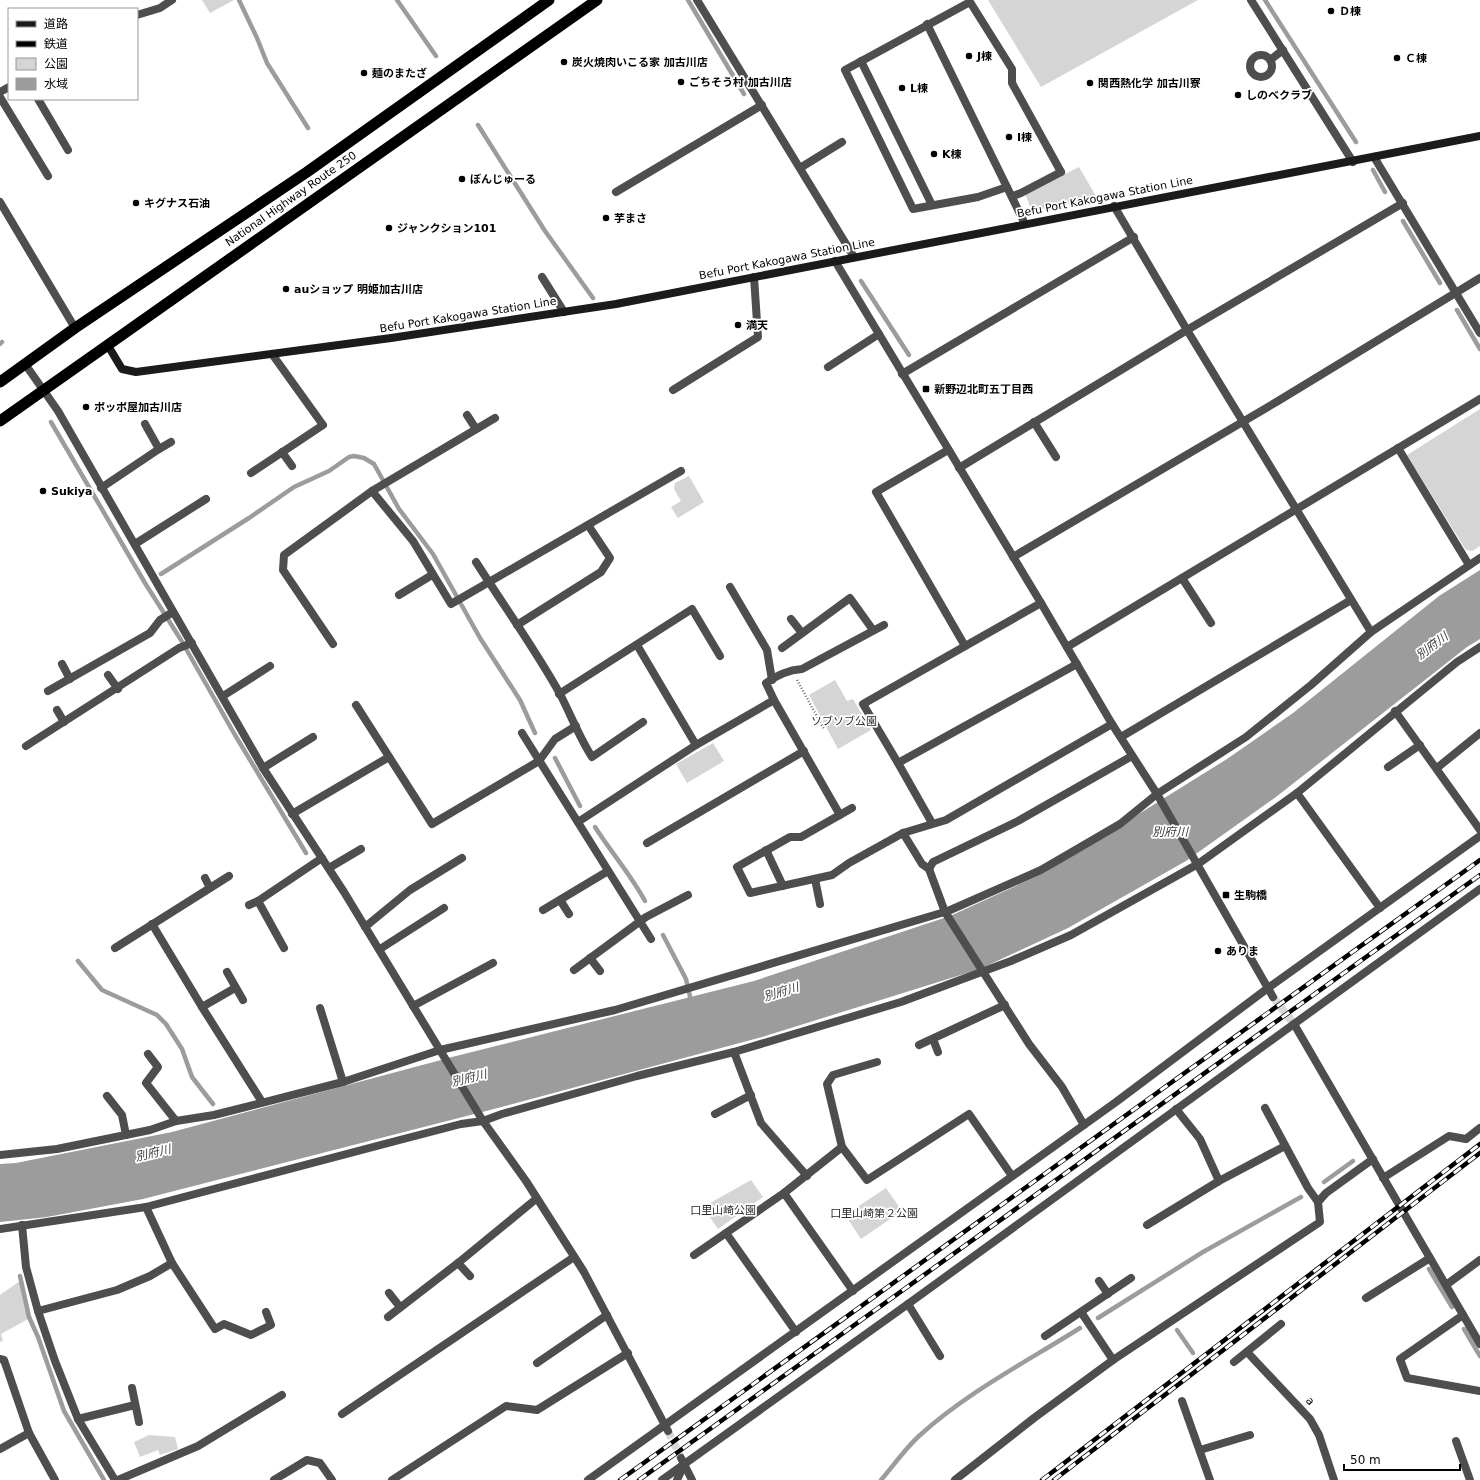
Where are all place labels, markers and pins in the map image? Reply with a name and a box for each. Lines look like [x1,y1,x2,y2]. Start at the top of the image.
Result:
place label: Ｄ棟 [1339,5,1361,18]
marker: Ｄ棟 [1326,6,1336,16]
place label: J棟 [976,50,992,63]
marker: J棟 [964,51,974,61]
place label: Ｃ棟 [1405,52,1427,65]
marker: Ｃ棟 [1392,53,1402,63]
place label: 炭火焼肉いこる家 加古川店 [572,56,708,69]
marker: 炭火焼肉いこる家 加古川店 [559,57,569,67]
place label: 麺のまたざ [371,67,427,80]
marker: 麺のまたざ [359,68,369,78]
place label: ごちそう村 加古川店 [689,76,792,89]
marker: ごちそう村 加古川店 [676,77,686,87]
place label: 関西熱化学 加古川寮 [1098,77,1201,90]
marker: 関西熱化学 加古川寮 [1085,78,1095,88]
place label: L棟 [910,82,928,95]
marker: L棟 [897,83,907,93]
place label: しのべクラブ [1246,89,1312,102]
marker: しのべクラブ [1233,90,1243,100]
place label: I棟 [1017,131,1032,144]
marker: I棟 [1004,132,1014,142]
place label: K棟 [942,148,962,161]
marker: K棟 [929,149,939,159]
place label: ぼんじゅーる [470,173,536,186]
marker: ぼんじゅーる [457,174,467,184]
place label: キグナス石油 [144,197,210,210]
marker: キグナス石油 [131,198,141,208]
place label: 芋まさ [614,212,647,225]
marker: 芋まさ [601,213,611,223]
place label: ジャンクション101 [397,222,496,235]
marker: ジャンクション101 [384,223,394,233]
place label: auショップ 明姫加古川店 [294,283,423,296]
marker: auショップ 明姫加古川店 [281,284,291,294]
place label: 満天 [746,319,768,332]
marker: 満天 [733,320,743,330]
place label: 新野辺北町五丁目西 [934,383,1033,396]
marker: 新野辺北町五丁目西 [921,384,931,394]
place label: ポッポ屋加古川店 [94,401,182,414]
marker: ポッポ屋加古川店 [81,402,91,412]
place label: Sukiya [51,485,92,498]
marker: Sukiya [38,486,48,496]
place label: 生駒橋 [1234,889,1267,902]
marker: 生駒橋 [1221,890,1231,900]
place label: ありま [1226,945,1259,958]
marker: ありま [1213,946,1223,956]

